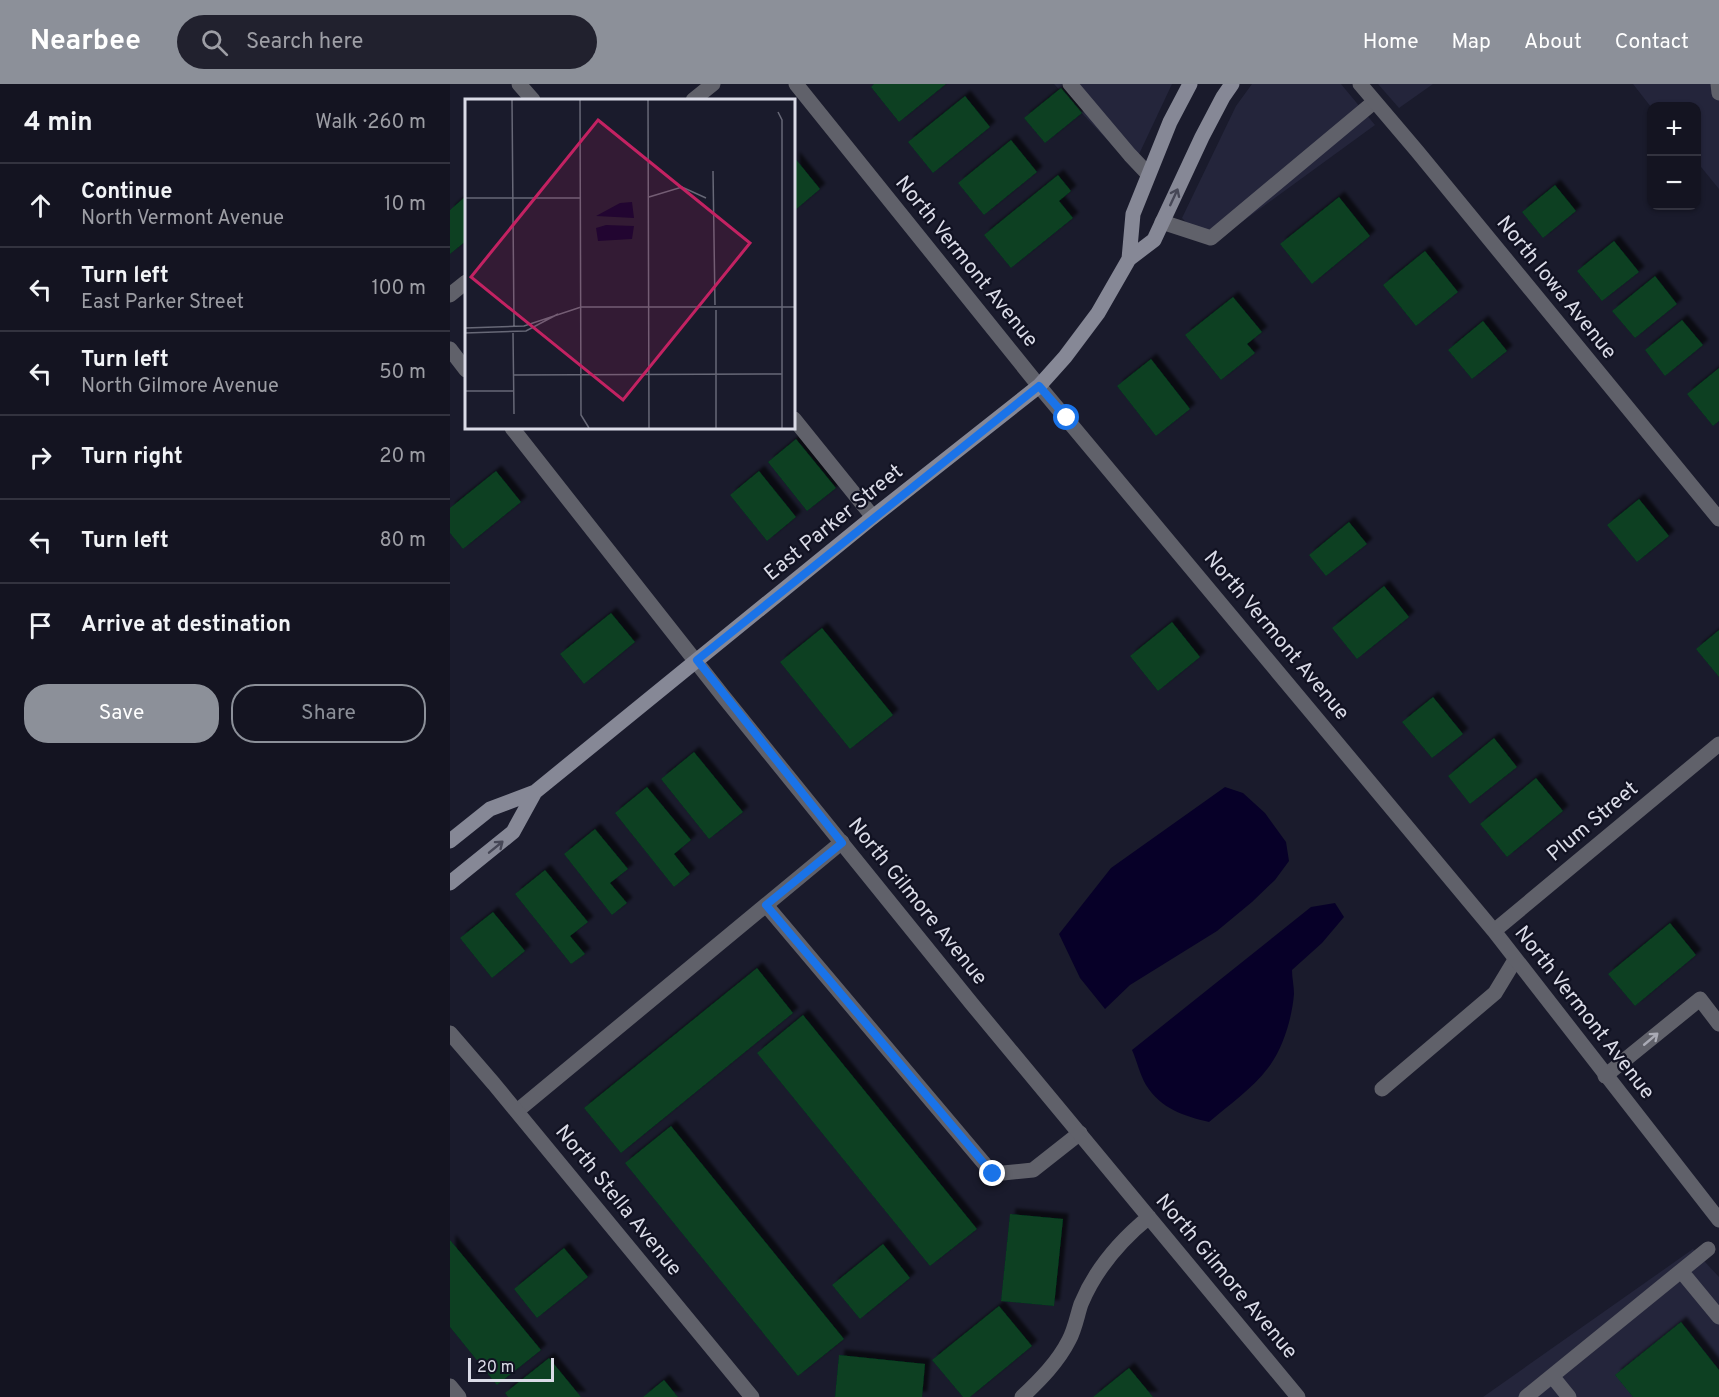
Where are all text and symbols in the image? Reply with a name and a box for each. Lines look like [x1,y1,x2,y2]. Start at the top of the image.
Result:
search box [177,15,597,69]
text: Nearbee [30,24,141,60]
icon: search [198,26,231,59]
text: Search here [246,29,363,56]
text: Home [1363,29,1419,56]
text: Map [1452,29,1491,56]
text: About [1524,29,1582,56]
text: Contact [1615,29,1689,56]
inset map [465,99,795,429]
map controls [1647,102,1701,210]
button: + [1647,102,1701,156]
text: 4 min [24,107,93,140]
text: Walk · 260 m [315,110,426,136]
button: − [1647,156,1701,210]
street label: North Vermont Avenue [888,171,1044,353]
text: Continue [81,179,172,206]
one-way arrow [1169,188,1181,206]
icon: ahead [24,189,57,222]
text: 10 m [384,192,426,218]
text: North Vermont Avenue [81,206,284,232]
street label: North Iowa Avenue [1490,211,1622,365]
text: Turn left [81,263,169,290]
icon: left [24,273,57,306]
text: 100 m [371,276,426,302]
text: East Parker Street [81,290,244,316]
text: Turn left [81,347,169,374]
icon: left [24,357,57,390]
text: 50 m [379,360,426,386]
text: North Gilmore Avenue [81,374,279,400]
route start [1053,404,1079,430]
icon: right [24,441,57,474]
text: Turn right [81,444,183,471]
text: 20 m [379,444,426,470]
street label: East Parker Street [759,459,909,587]
icon: left [24,525,57,558]
text: Turn left [81,528,169,555]
text: 80 m [380,528,426,554]
street label: North Vermont Avenue [1197,546,1355,726]
icon: arrive [24,609,57,642]
text: Arrive at destination [81,612,291,639]
button: Save [24,684,219,743]
button: Share [231,684,426,743]
street label: Plum Street [1542,776,1644,868]
street label: North Gilmore Avenue [841,813,993,991]
one-way arrow [487,840,503,853]
street label: North Vermont Avenue [1508,921,1660,1105]
one-way arrow [1643,1032,1658,1046]
street label: North Stella Avenue [549,1120,687,1282]
route end [979,1160,1005,1186]
street label: North Gilmore Avenue [1149,1189,1303,1365]
scale bar [468,1355,554,1382]
text: 20 m [477,1358,514,1378]

